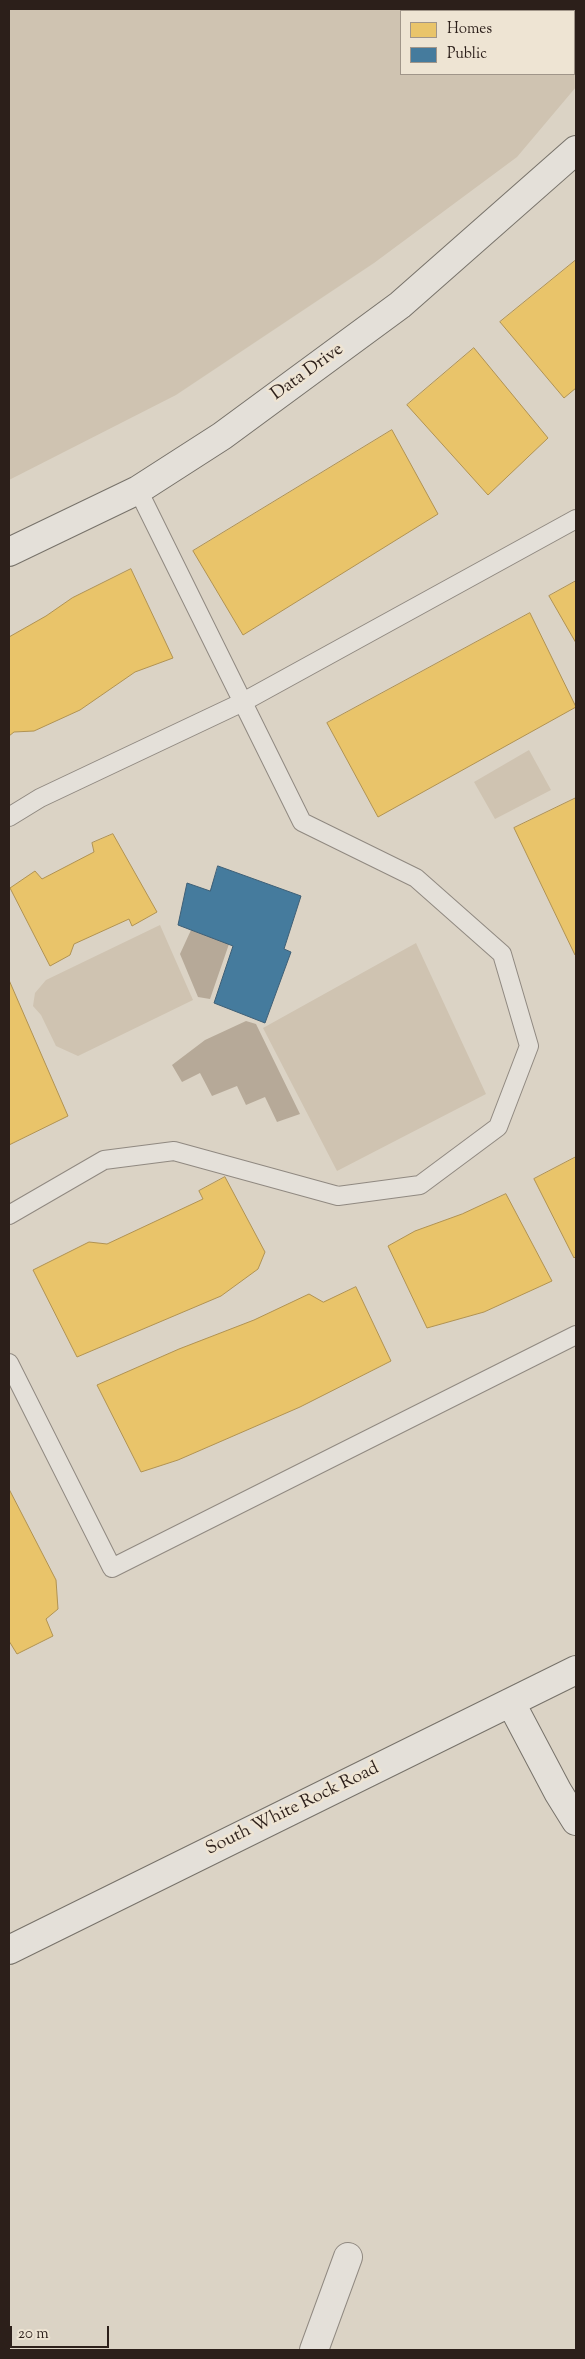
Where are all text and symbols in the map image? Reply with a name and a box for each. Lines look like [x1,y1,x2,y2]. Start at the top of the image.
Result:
legend [400,10,575,75]
text: Homes [447,19,492,40]
text: Public [447,44,487,65]
street label: Data Drive [268,340,348,406]
street label: South White Rock Road [203,1759,383,1861]
scale bar [12,2316,111,2348]
text: 20 m [18,2324,49,2345]

